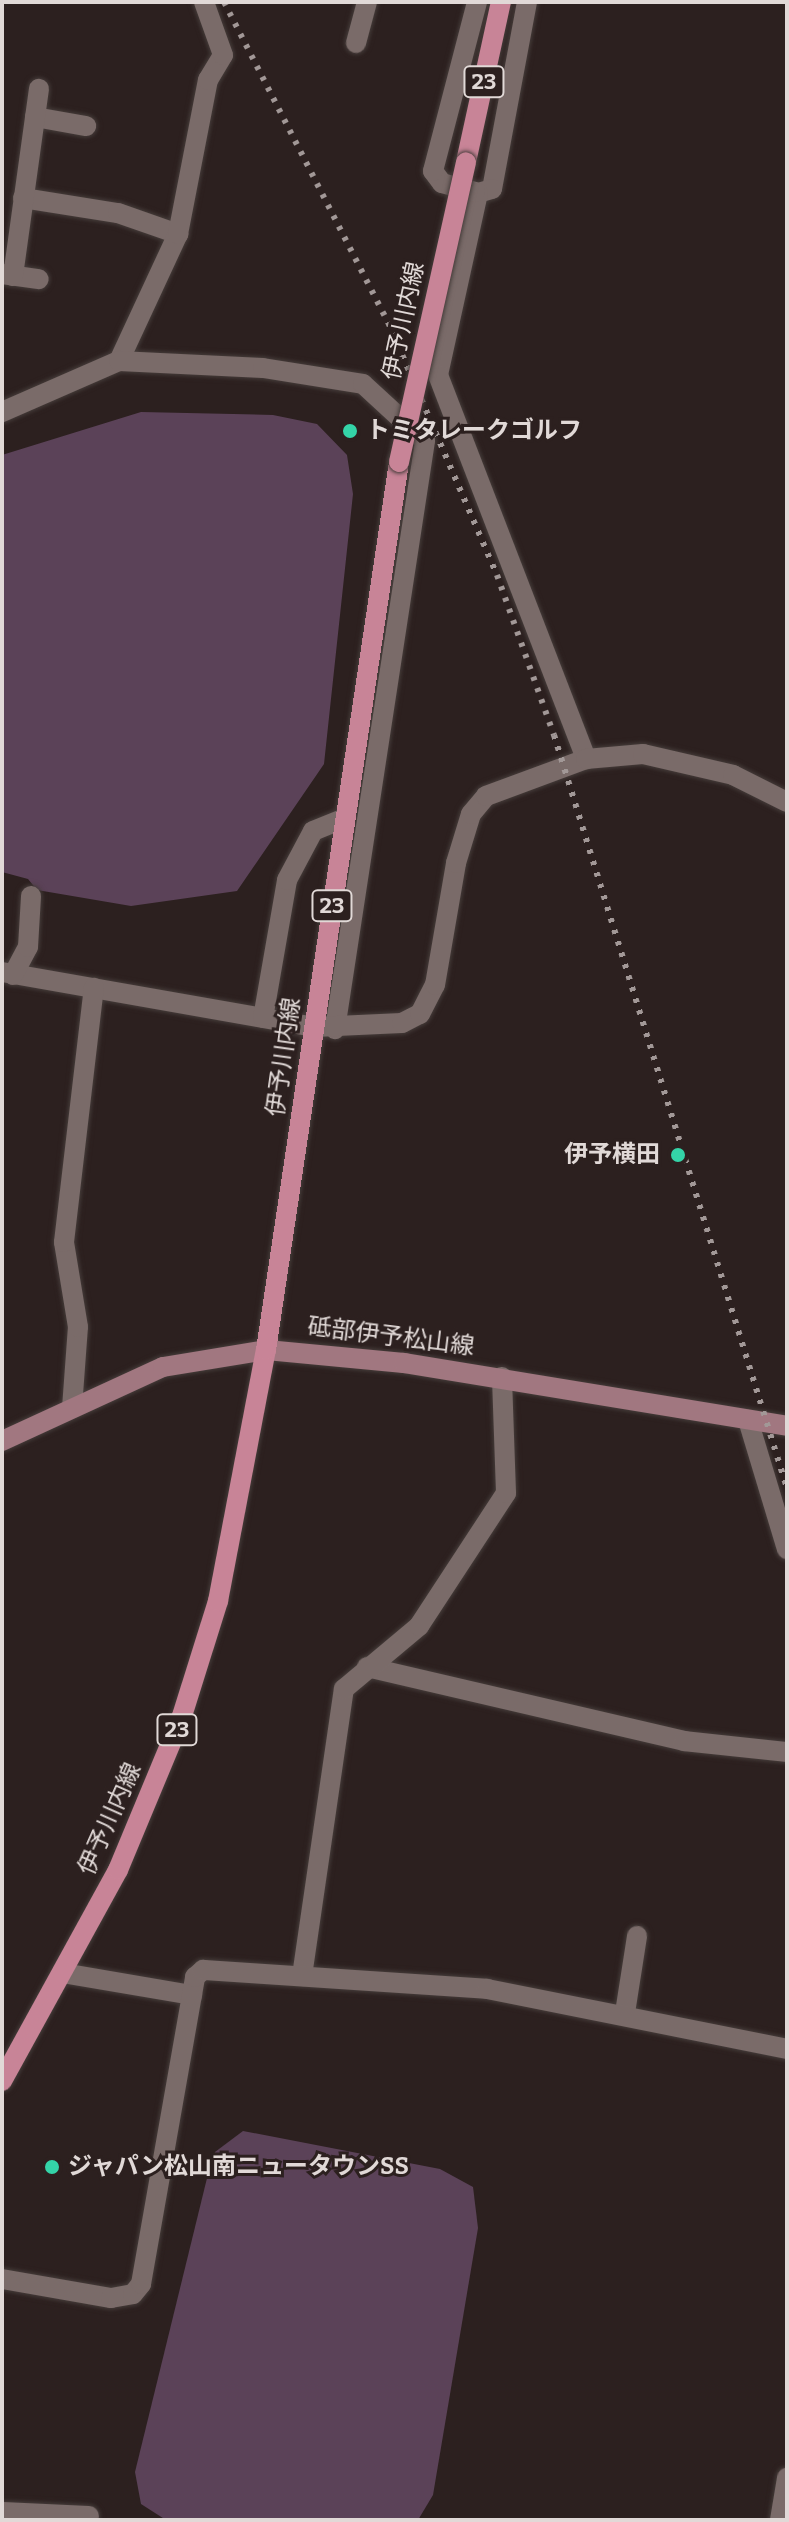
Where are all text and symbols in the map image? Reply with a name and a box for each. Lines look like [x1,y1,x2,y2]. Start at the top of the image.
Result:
road number: 23 [462,64,506,100]
street label: 伊予川内線 [377,259,431,383]
place label: トミタレークゴルフ [366,417,582,445]
marker: トミタレークゴルフ [341,422,359,440]
road number: 23 [310,888,354,924]
street label: 伊予川内線 [261,996,307,1118]
place label: 伊予横田 [564,1141,660,1169]
marker: 伊予横田 [667,1144,689,1166]
street label: 砥部伊予松山線 [306,1312,476,1362]
road number: 23 [155,1712,199,1748]
street label: 伊予川内線 [72,1758,148,1880]
place label: ジャパン松山南ニュータウンSS [68,2153,409,2181]
marker: ジャパン松山南ニュータウンSS [43,2158,61,2176]

